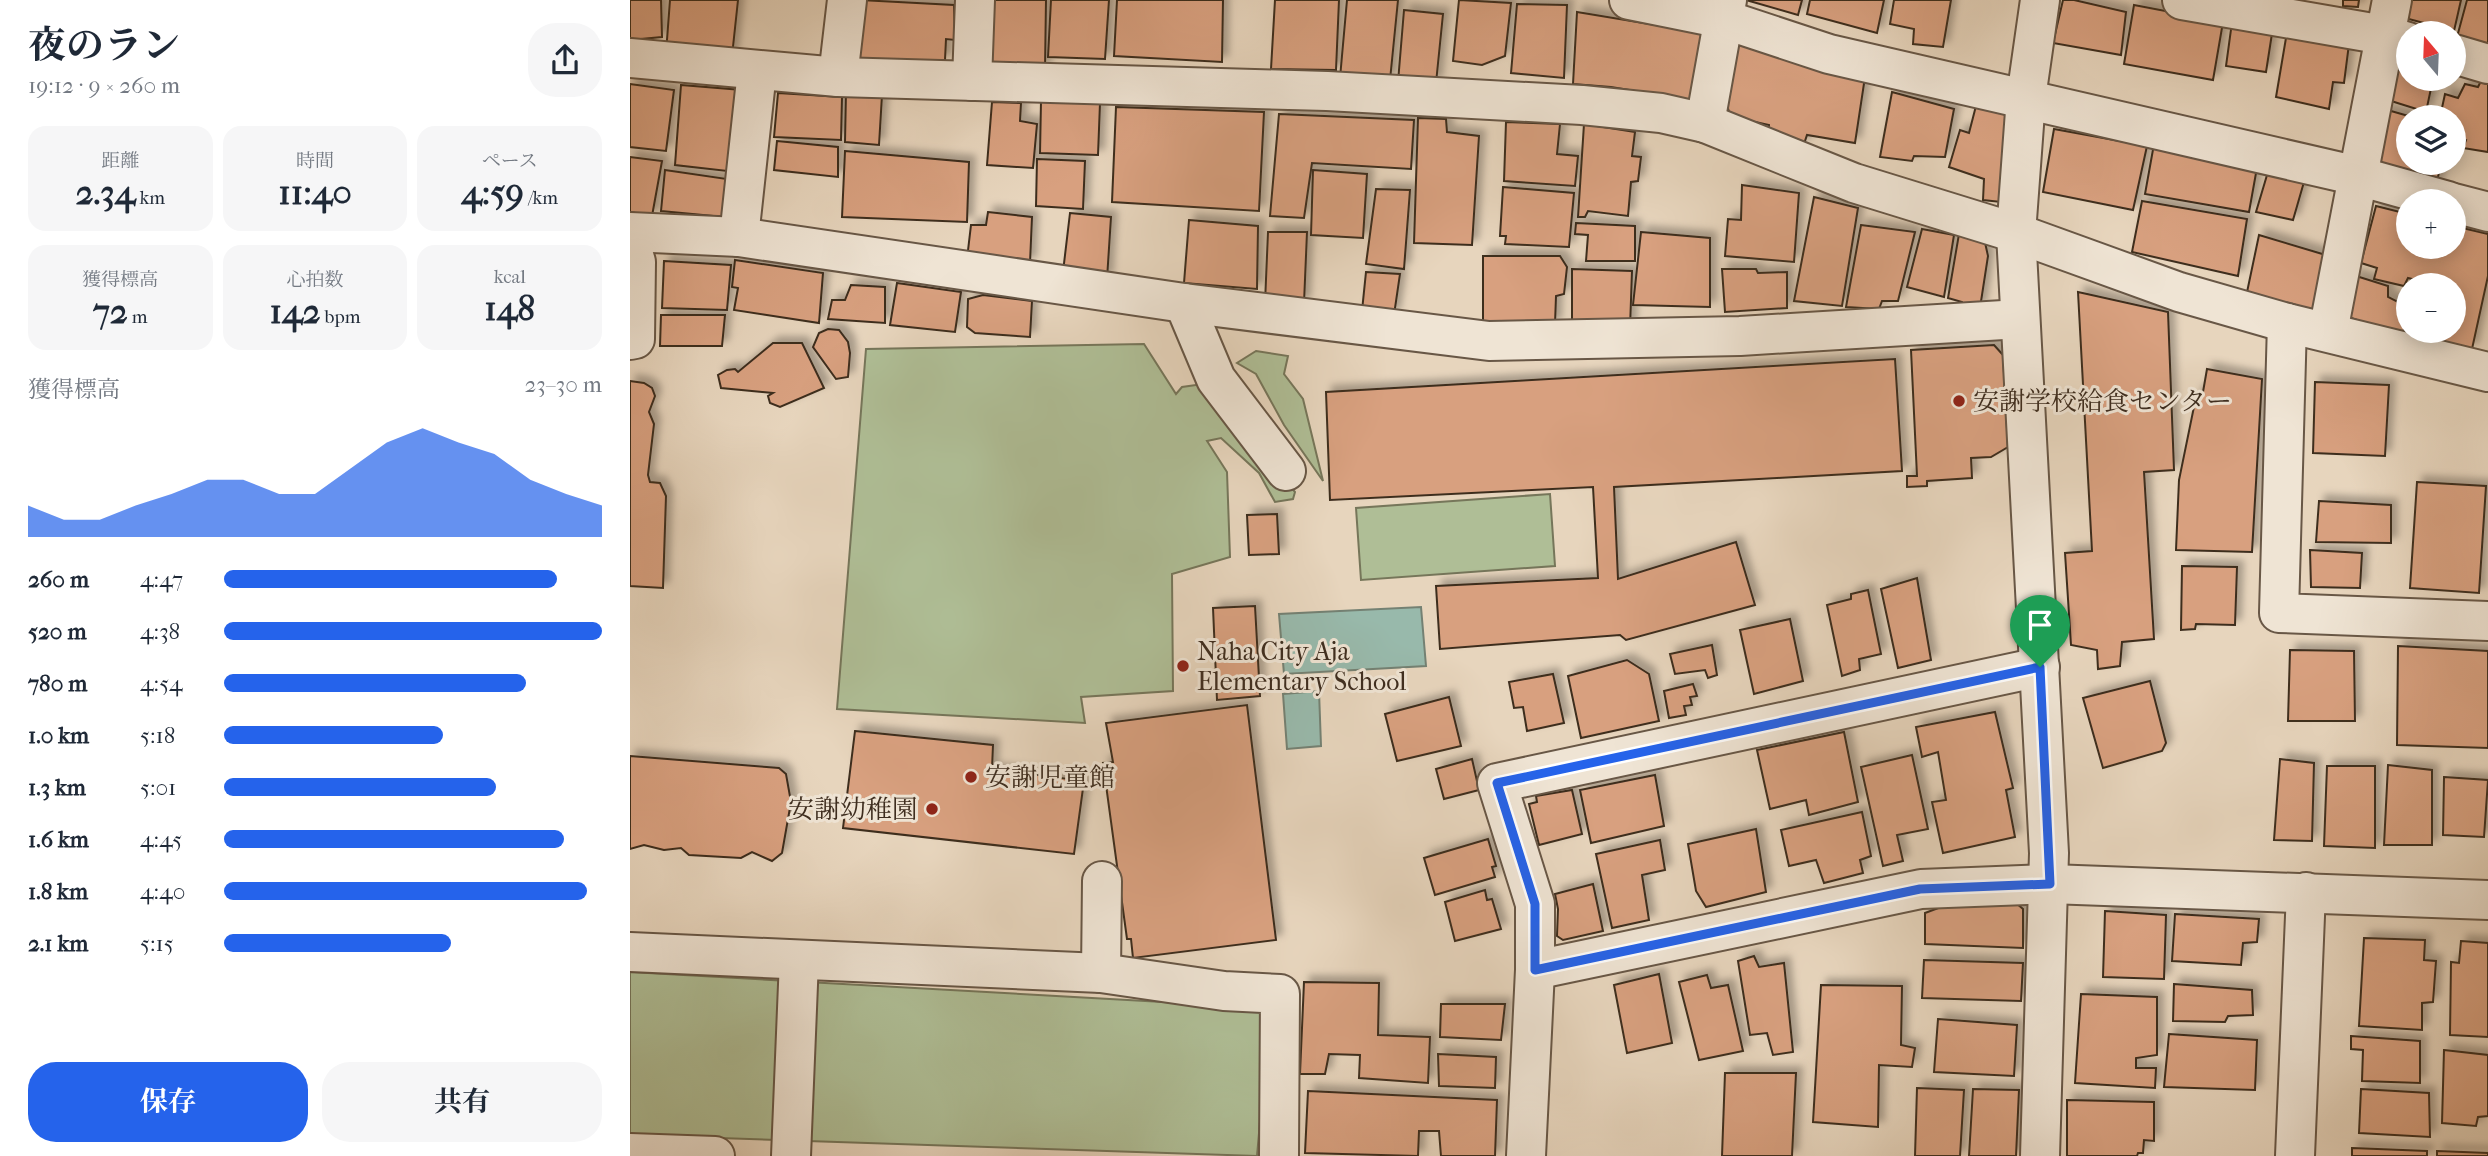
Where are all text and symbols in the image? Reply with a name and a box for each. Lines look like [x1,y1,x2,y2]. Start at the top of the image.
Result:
north arrow [2396,21,2466,91]
map controls [2396,21,2466,343]
text: 夜のラン [28,23,180,68]
button: share [528,23,602,97]
text: 19:12 · 9 × 260 m [28,72,180,99]
button: layers [2396,105,2466,175]
text: 距離 [101,150,139,172]
text: 時間 [296,150,334,172]
text: ペース [482,150,538,172]
text: 2.34 [76,172,135,213]
text: 11:40 [278,172,352,213]
text: 4:59 [461,172,524,213]
text: km [135,187,165,209]
text: /km [524,187,558,209]
button: + [2396,189,2466,259]
text: kcal [494,266,526,288]
text: 獲得標高 [82,269,158,291]
text: 心拍数 [286,269,344,291]
button: − [2396,273,2466,343]
text: 148 [484,288,535,329]
text: 72 [93,291,128,332]
text: 142 [269,291,321,332]
text: m [128,306,148,328]
text: bpm [321,306,361,328]
text: 23–30 m [525,371,602,398]
text: 獲得標高 [28,376,120,403]
place label: 安謝学校給食センター [1973,386,2232,417]
marker: 安謝学校給食センター [1951,393,1967,409]
text: 260 m [28,566,89,593]
text: 4:47 [140,566,183,593]
pin [2010,595,2070,667]
icon: arrive [2021,606,2059,644]
text: 520 m [28,618,87,645]
text: 4:38 [140,618,180,645]
place label: Naha City Aja Elementary School [1197,636,1406,697]
marker: Naha City Aja Elementary School [1175,658,1191,674]
text: 780 m [28,670,87,697]
text: 4:54 [140,670,183,697]
text: 1.0 km [28,722,89,749]
text: 5:18 [140,722,175,749]
place label: 安謝児童館 [985,762,1115,793]
marker: 安謝児童館 [963,769,979,785]
text: 1.3 km [28,774,86,801]
text: 5:01 [140,774,176,801]
place label: 安謝幼稚園 [788,794,918,825]
marker: 安謝幼稚園 [924,801,940,817]
text: 1.6 km [28,826,89,853]
text: 4:45 [140,826,182,853]
text: 1.8 km [28,878,88,905]
text: 4:40 [140,878,185,905]
text: 2.1 km [28,930,88,957]
text: 5:15 [140,930,174,957]
button: 保存 [28,1062,308,1142]
button: 共有 [322,1062,602,1142]

